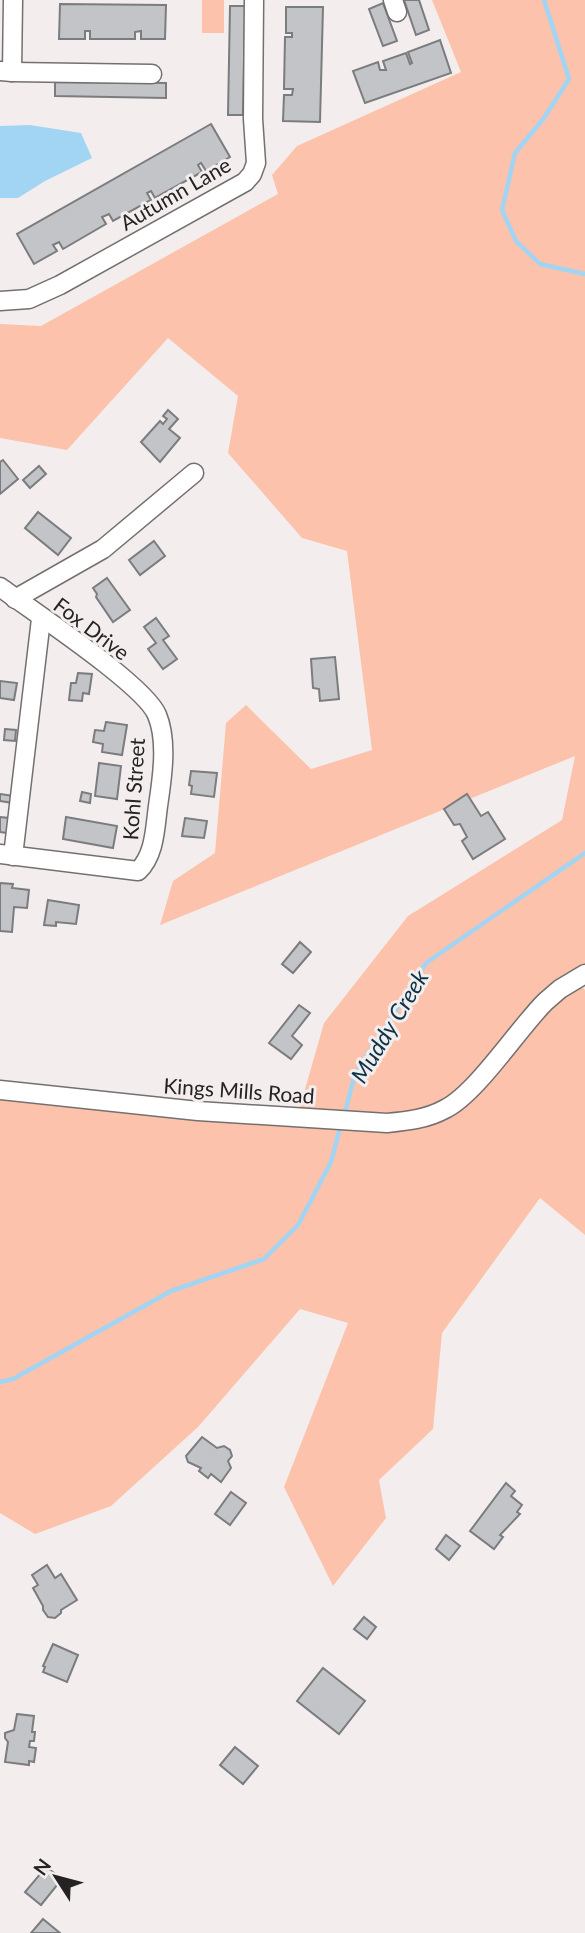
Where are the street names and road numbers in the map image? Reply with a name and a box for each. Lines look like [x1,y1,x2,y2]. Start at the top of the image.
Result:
street label: Autumn Lane [115,151,235,235]
street label: Fox Drive [49,591,135,665]
street label: Kohl Street [117,737,149,841]
street label: Kings Mills Road [163,1072,315,1108]

